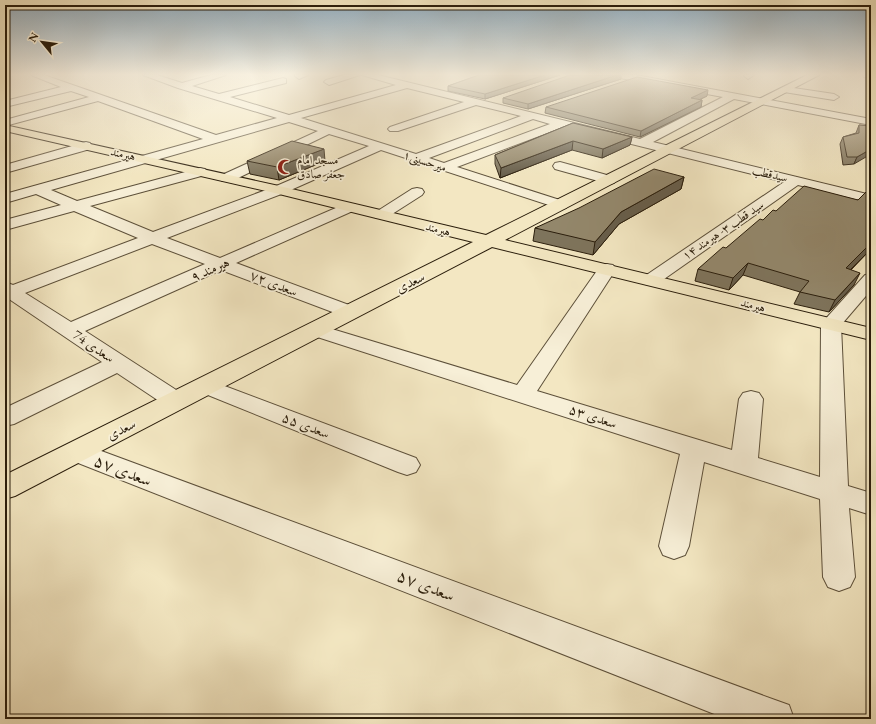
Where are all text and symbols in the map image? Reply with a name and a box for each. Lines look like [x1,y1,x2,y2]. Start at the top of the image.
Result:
north arrow [22,22,62,62]
text: N [25,30,42,44]
street label: هیرمند [109,143,137,165]
street label: میرحسینی۱ [401,146,449,176]
place label: مسجد امام جعفر صادق [297,152,345,182]
mosque icon: مسجد امام جعفر صادق [276,158,294,176]
street label: سیدقطب [751,162,790,186]
street label: سید قطب ۳- هیرمند ۱۴ [679,197,767,263]
street label: هیرمند [424,218,452,240]
street label: هیرمند ۹ [188,253,232,285]
street label: سعدی ۷۲ [248,266,300,300]
street label: سعدی [392,267,428,297]
street label: هیرمند [739,294,767,316]
street label: سعدی 74 [70,326,118,367]
street label: سعدی ۵۳ [567,400,619,432]
street label: سعدی ۵۵ [280,408,332,442]
street label: سعدی [103,414,139,444]
street label: سعدی ۵۷ [91,449,155,491]
street label: سعدی ۵۷ [394,564,458,606]

